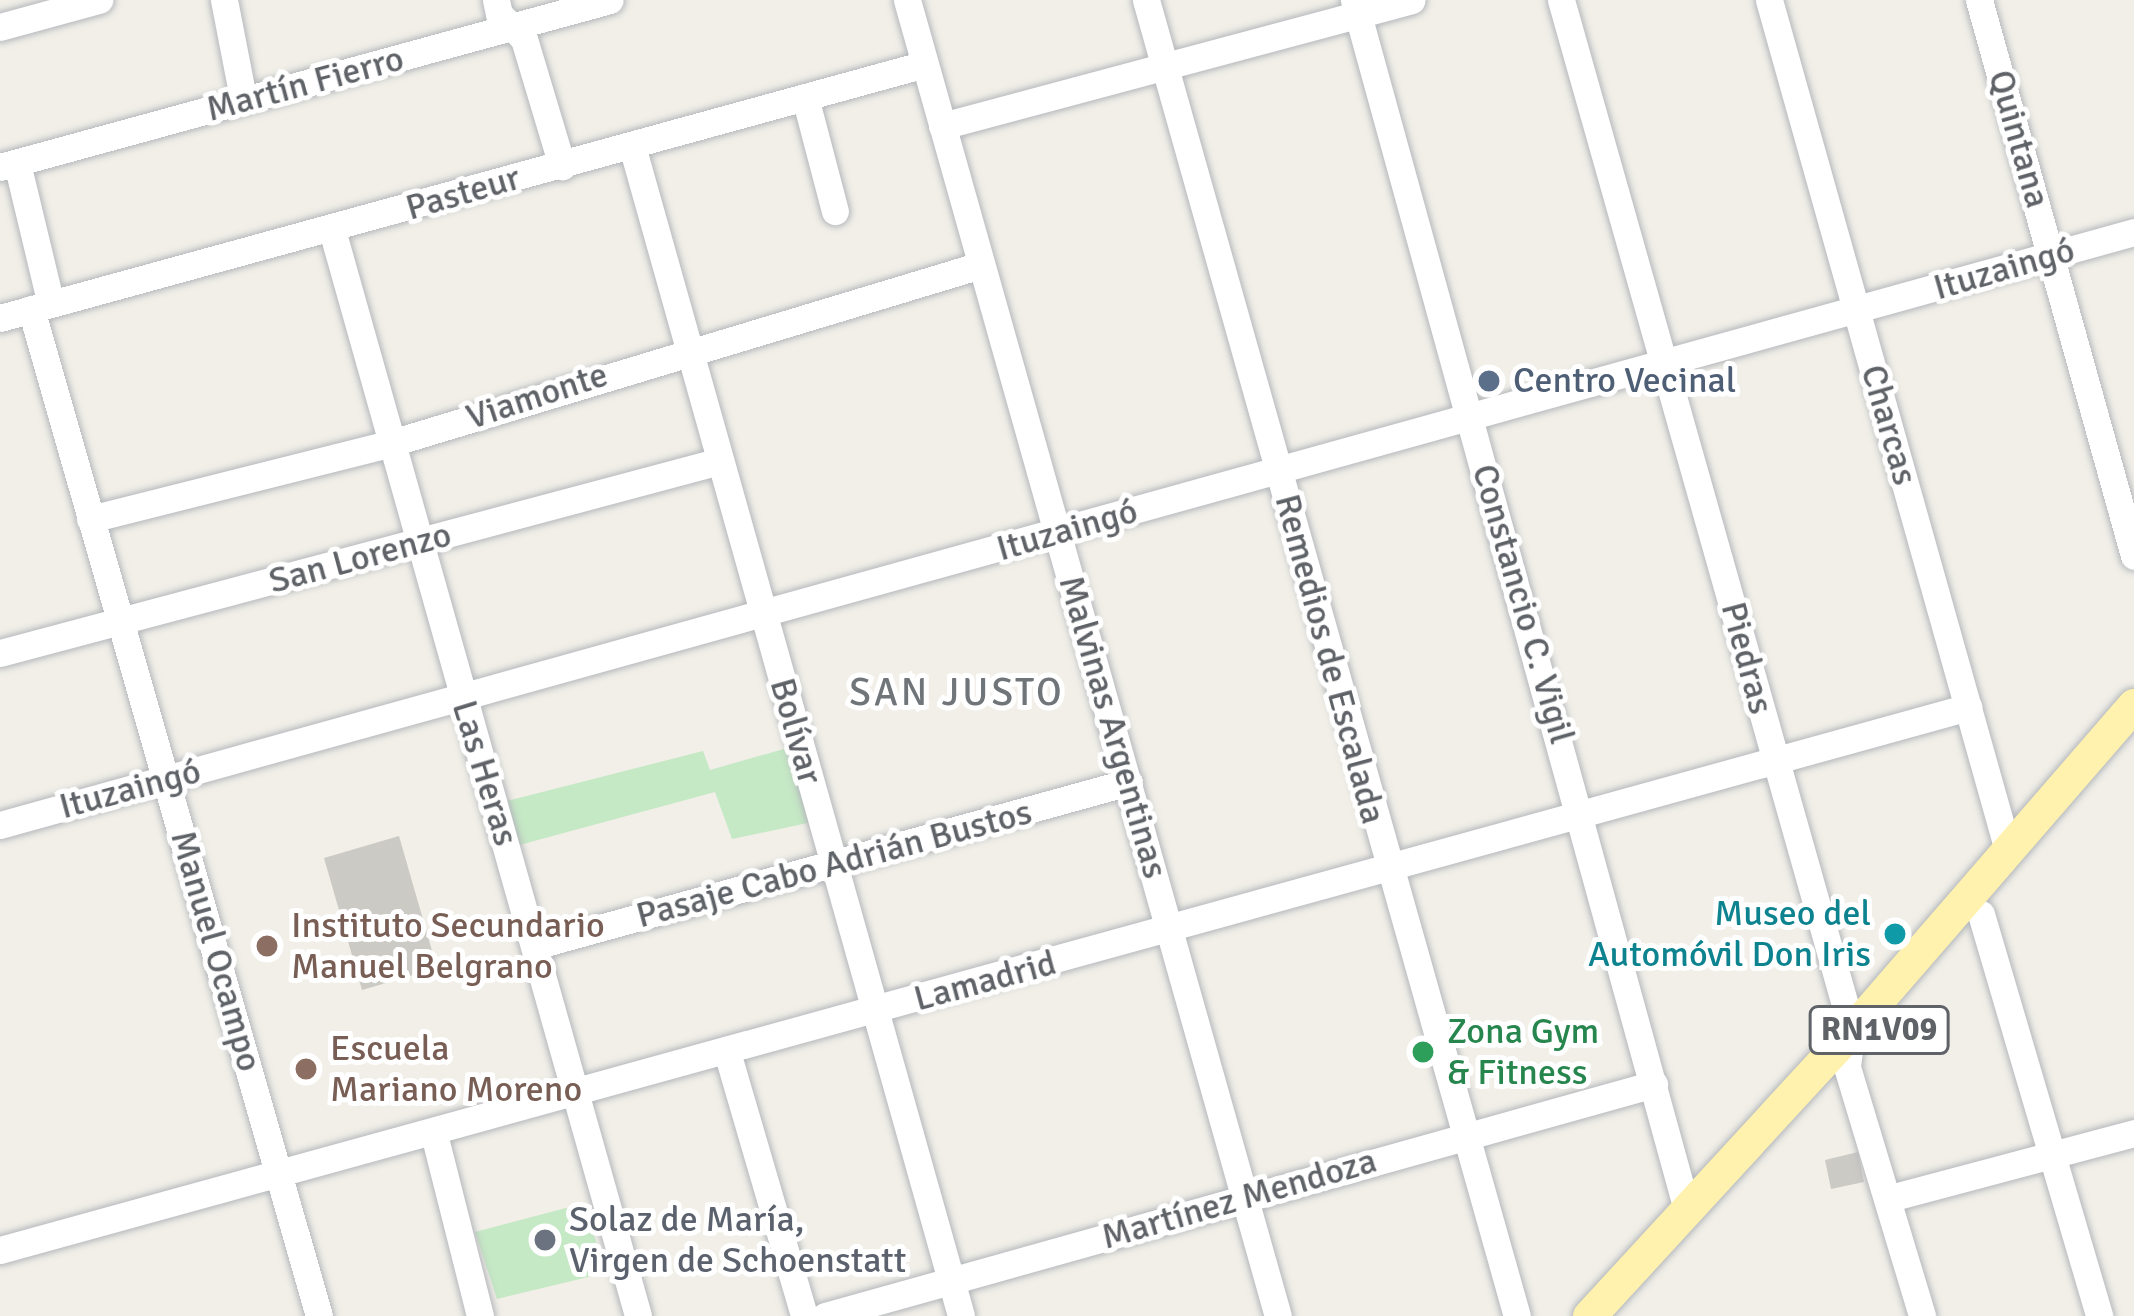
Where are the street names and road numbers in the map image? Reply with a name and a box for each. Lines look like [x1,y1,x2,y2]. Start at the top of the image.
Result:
street label: Martín Fierro [202,37,408,131]
street label: Quintana [1979,65,2059,213]
street label: Pasteur [401,156,525,230]
street label: Ituzaingó [1929,228,2079,310]
street label: Viamonte [461,353,613,439]
street label: Charcas [1851,360,1927,490]
street label: Constancio C. Vigil [1462,459,1584,749]
street label: Ituzaingó [992,489,1142,571]
street label: Remedios de Escalada [1265,489,1395,829]
street label: San Lorenzo [264,513,456,603]
street label: Malvinas Argentinas [1049,571,1177,883]
street label: Piedras [1711,597,1783,719]
street label: Bolívar [760,673,832,789]
street label: Las Heras [442,695,528,851]
street label: Ituzaingó [55,749,205,829]
street label: Pasaje Cabo Adrián Bustos [632,790,1036,938]
street label: Manuel Ocampo [161,826,271,1076]
street label: Lamadrid [909,941,1061,1021]
road number: RN1V09 [1807,1003,1951,1057]
street label: Martínez Mendoza [1097,1139,1381,1259]

